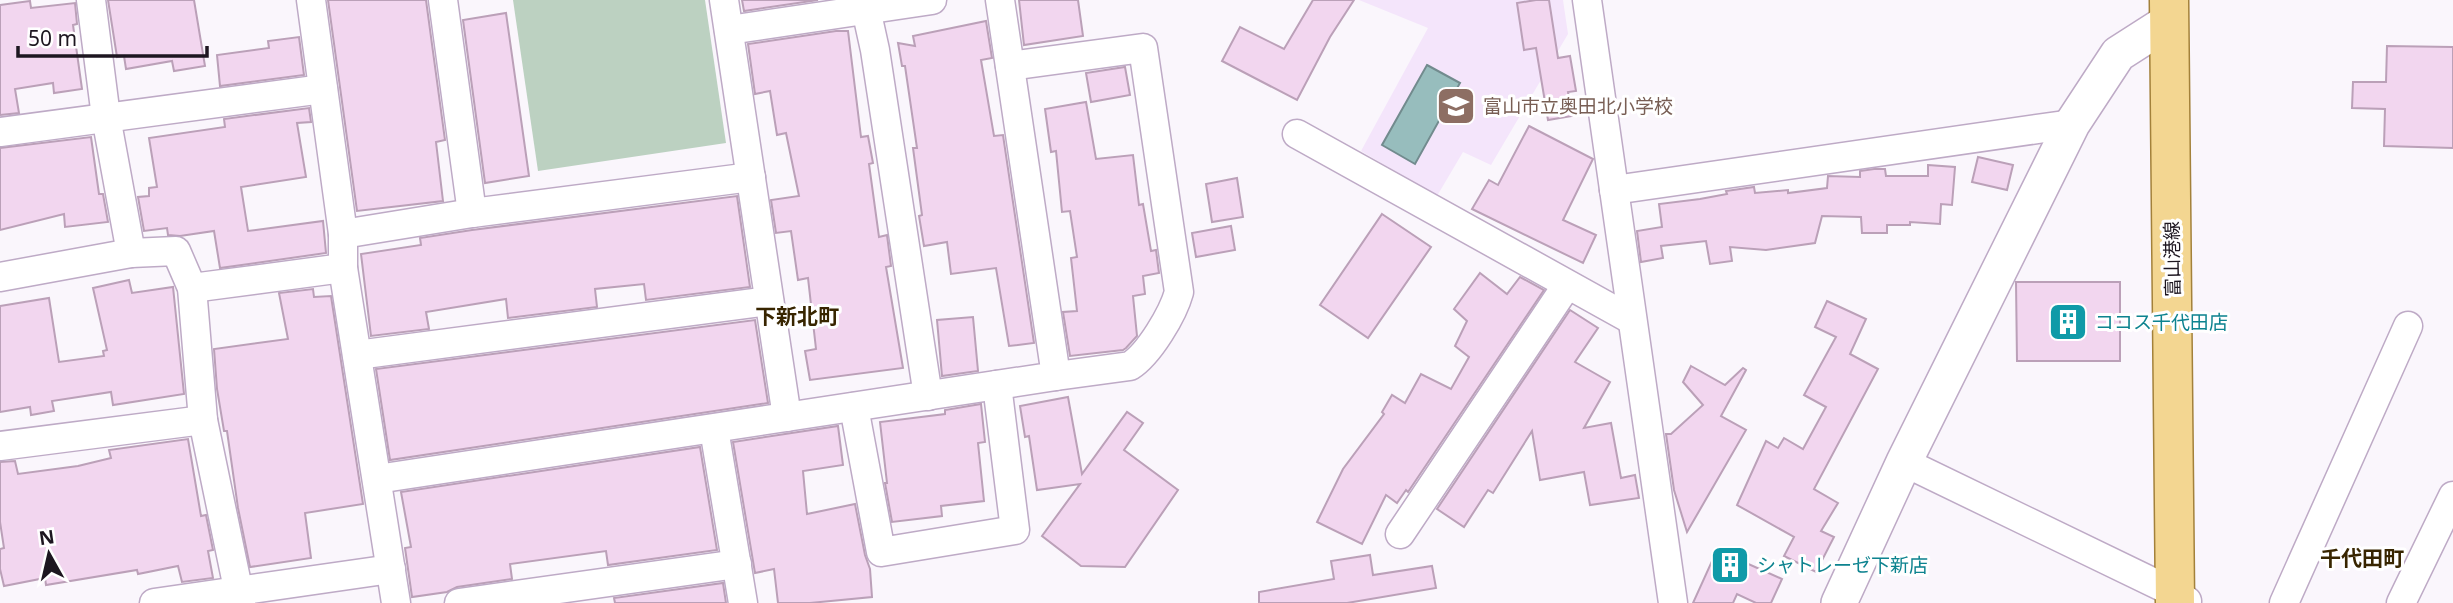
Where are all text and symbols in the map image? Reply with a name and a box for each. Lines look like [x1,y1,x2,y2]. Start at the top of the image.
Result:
scale bar [18,14,206,58]
text: 50 m [28,24,77,52]
school or university icon: 富山市立奥田北小学校 [1435,85,1477,127]
place label: 富山市立奥田北小学校 [1483,93,1673,119]
street label: 富山港線 [2158,221,2186,297]
building icon: ココス千代田店 [2047,301,2089,343]
district label: 下新北町 [755,302,839,330]
place label: ココス千代田店 [2095,309,2228,335]
north arrow [14,519,84,589]
text: N [37,523,56,551]
building icon: シャトレーゼ下新店 [1709,544,1751,586]
district label: 千代田町 [2320,544,2404,572]
place label: シャトレーゼ下新店 [1757,552,1928,578]

